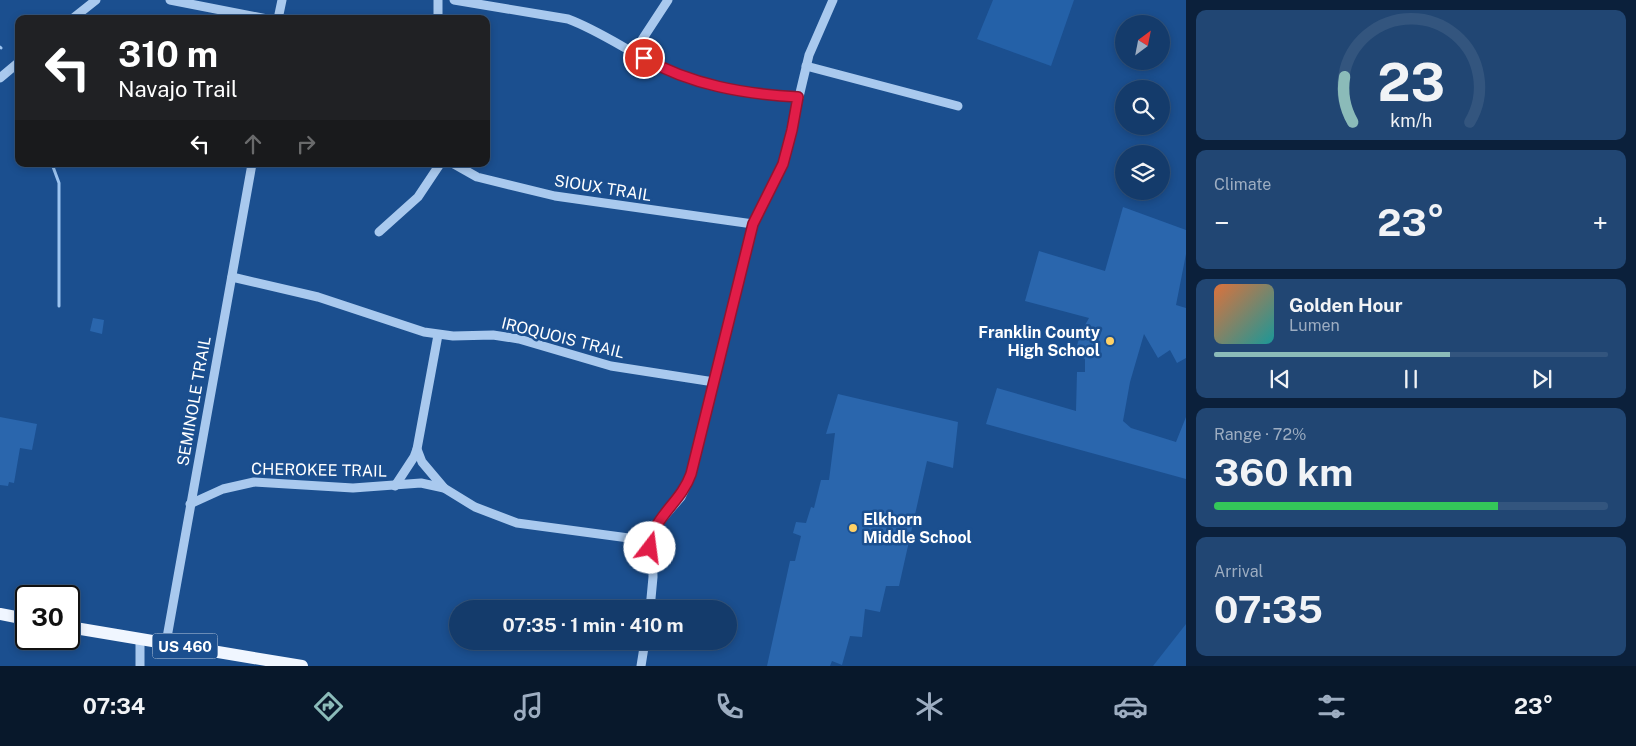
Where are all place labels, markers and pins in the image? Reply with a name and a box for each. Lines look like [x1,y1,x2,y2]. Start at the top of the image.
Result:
pin [623,37,665,79]
place label: Franklin County High School [978,323,1100,360]
marker: Franklin County High School [1104,335,1116,347]
place label: Elkhorn Middle School [863,510,972,547]
marker: Elkhorn Middle School [847,522,859,534]

